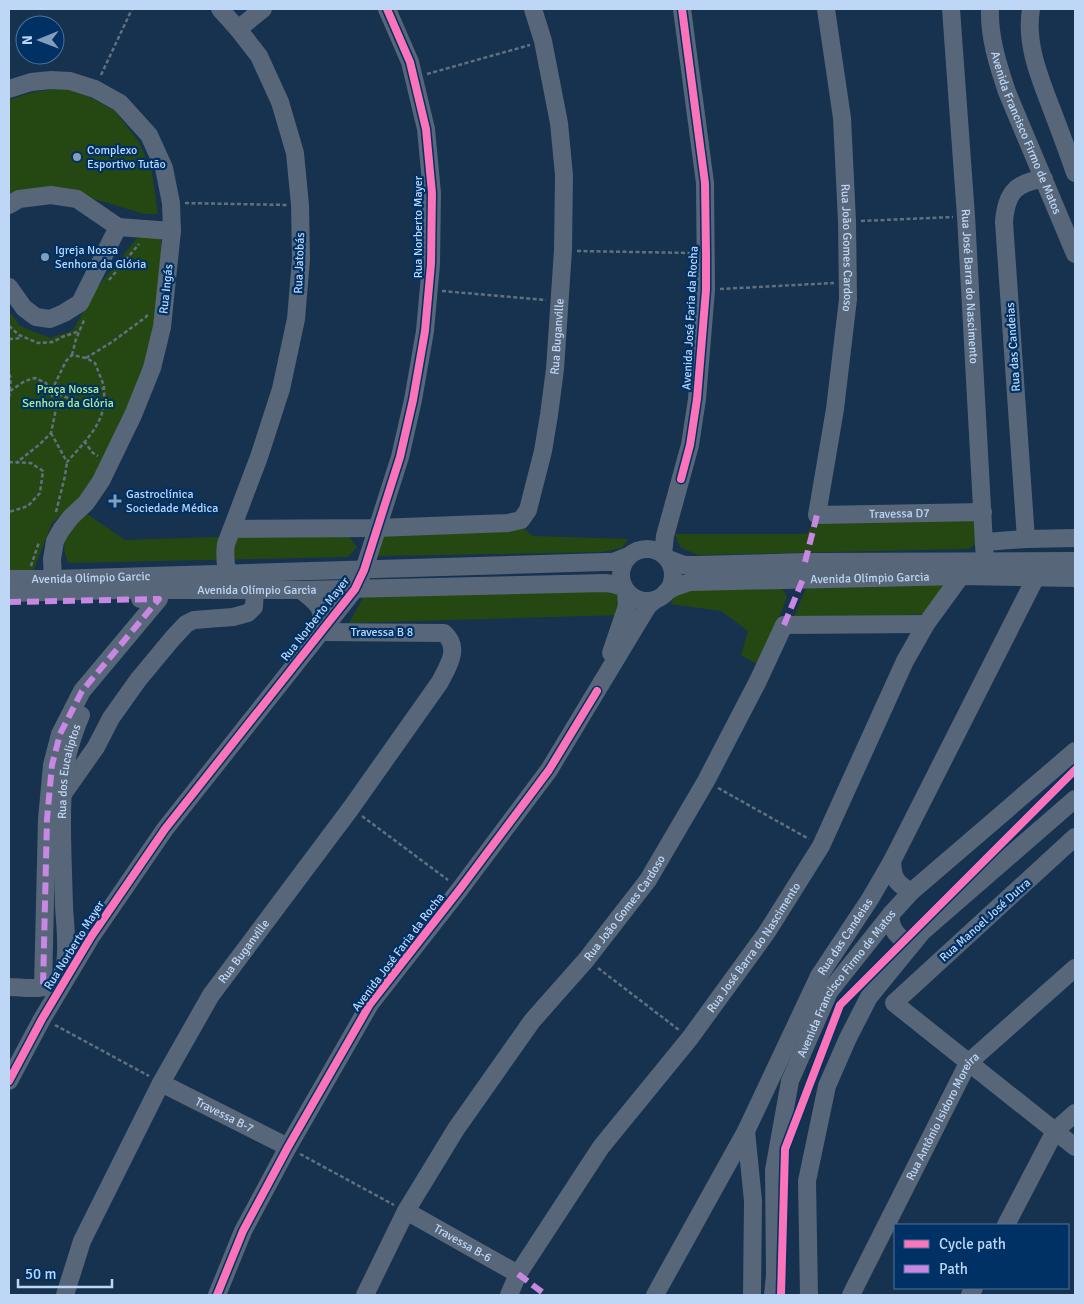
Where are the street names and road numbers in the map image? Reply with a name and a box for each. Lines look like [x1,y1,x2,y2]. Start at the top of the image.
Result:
street label: Avenida Francisco Firmo de Matos [987,50,1064,217]
street label: Rua Norberto Mayer [411,175,426,278]
street label: Rua João Gomes Cardoso [837,183,855,312]
street label: Rua José Barra do Nascimento [958,208,981,364]
street label: Rua Jatobás [291,232,308,294]
street label: Avenida José Faria da Rocha [679,246,702,390]
street label: Rua Ingás [156,263,177,315]
street label: Rua Buganville [547,298,568,376]
street label: Rua das Candeias [1003,302,1024,392]
street label: Travessa D7 [869,506,930,522]
street label: Avenida Olímpio Garcic [32,569,151,587]
street label: Avenida Olímpio Garcia [810,570,930,587]
street label: Rua Norberto Mayer [278,574,353,664]
street label: Avenida Olímpio Garcia [197,583,317,598]
street label: Travessa B 8 [351,625,413,640]
street label: Rua dos Eucaliptos [55,722,85,819]
street label: Rua João Gomes Cardoso [581,853,669,964]
street label: Rua Manoel José Dutra [937,876,1034,965]
street label: Rua José Barra do Nascimento [704,880,804,1016]
street label: Avenida José Faria da Rocha [349,890,448,1014]
street label: Rua das Candeias [814,896,876,978]
street label: Rua Norberto Mayer [41,897,108,993]
street label: Avenida Francisco Firmo de Matos [794,907,899,1060]
street label: Rua Buganville [215,917,273,987]
street label: Rua Antônio Isidoro Moreira [903,1049,983,1183]
street label: Travessa B-7 [192,1094,256,1136]
street label: Travessa B-6 [431,1221,494,1266]

